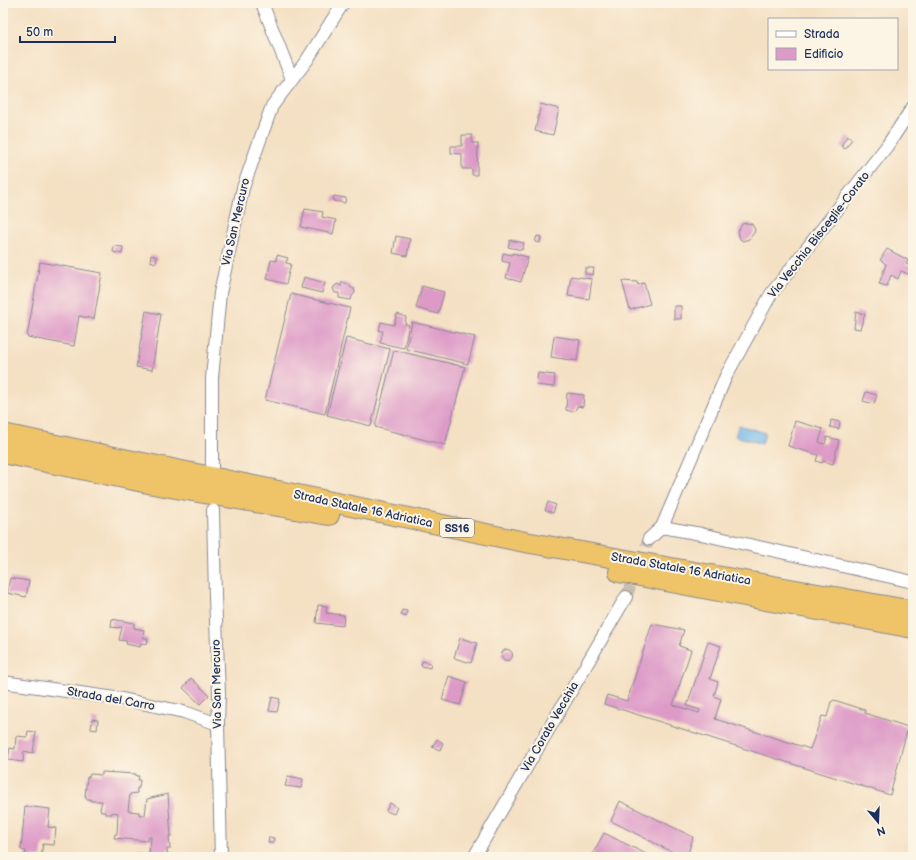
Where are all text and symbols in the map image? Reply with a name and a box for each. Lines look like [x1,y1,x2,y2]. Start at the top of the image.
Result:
scale bar [20,18,115,44]
legend [768,18,898,70]
text: 50 m [26,25,53,40]
text: Strada [804,27,840,42]
text: Edificio [804,47,844,62]
street label: Via Vecchia Bisceglie-Corato [765,169,873,301]
street label: Via San Mercuro [219,176,253,267]
street label: Strada Statale 16 Adriatica [292,487,434,531]
road number: SS16 [440,519,474,537]
street label: Strada Statale 16 Adriatica [610,549,752,589]
street label: Via San Mercuro [209,639,225,729]
street label: Via Corato Vecchia [518,679,582,775]
street label: Strada del Carro [66,684,156,714]
north arrow [858,802,898,842]
text: N [875,823,887,838]

